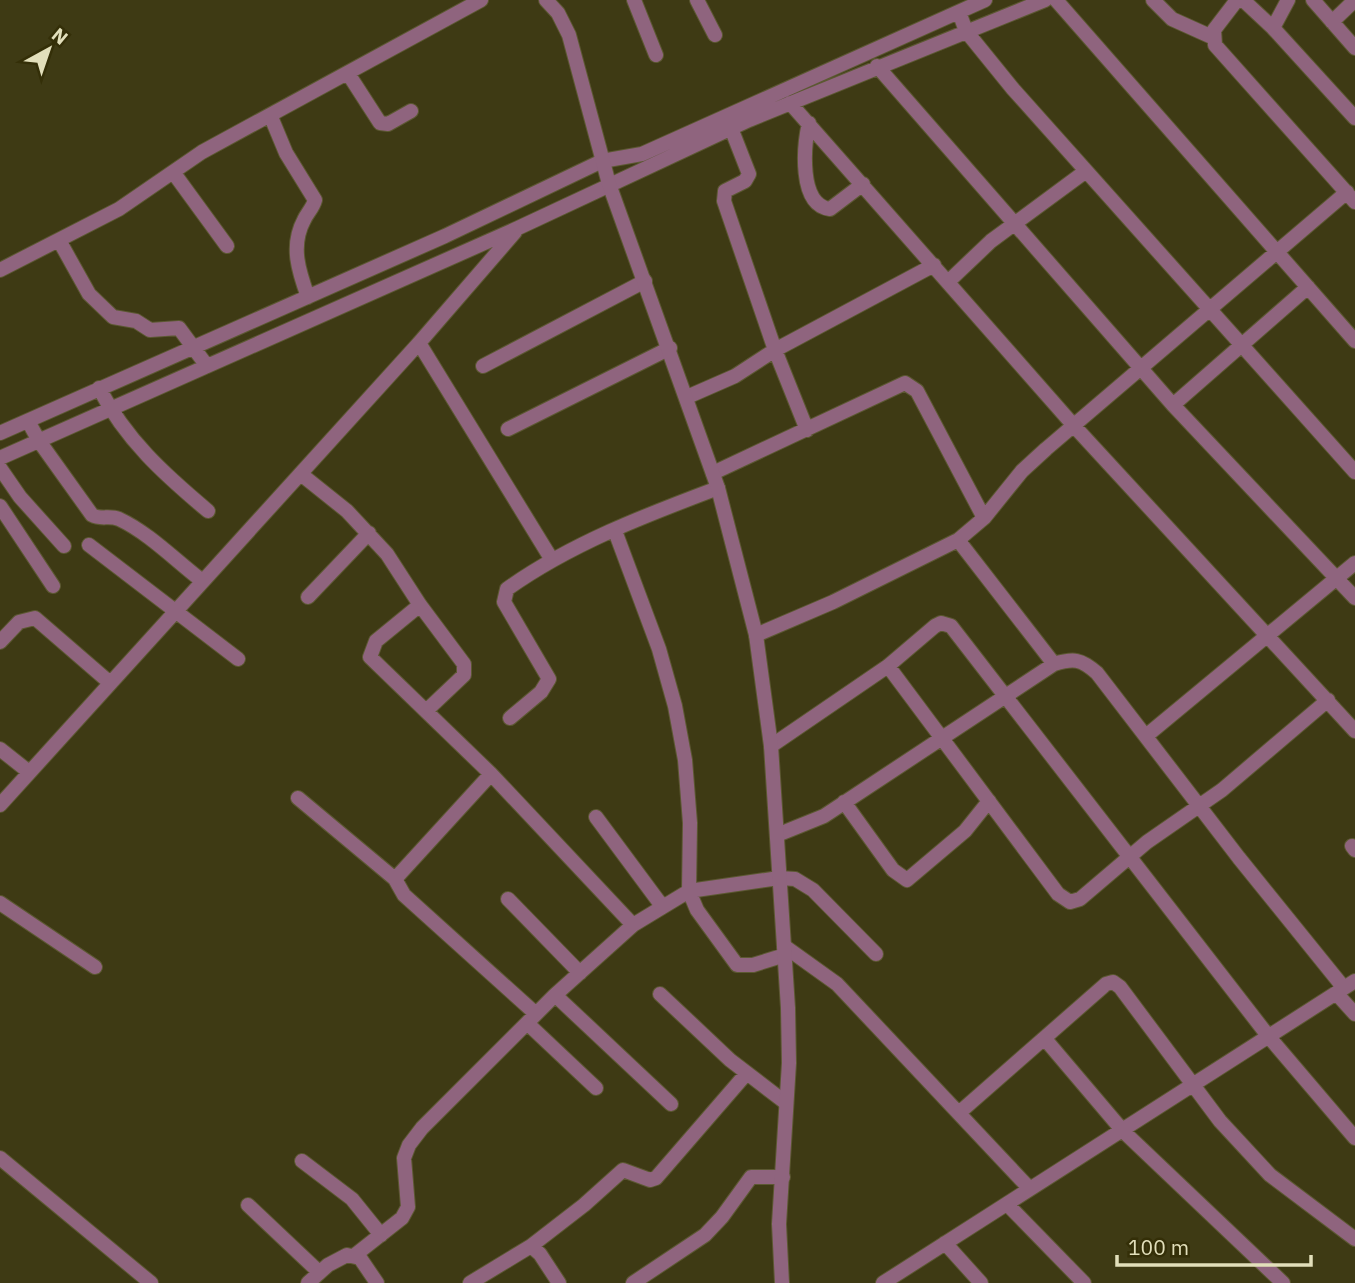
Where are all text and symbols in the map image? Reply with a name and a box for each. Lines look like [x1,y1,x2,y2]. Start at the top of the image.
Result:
north arrow [14,14,84,84]
text: N [47,22,73,50]
scale bar [1117,1224,1311,1268]
text: 100 m [1128,1233,1189,1261]

